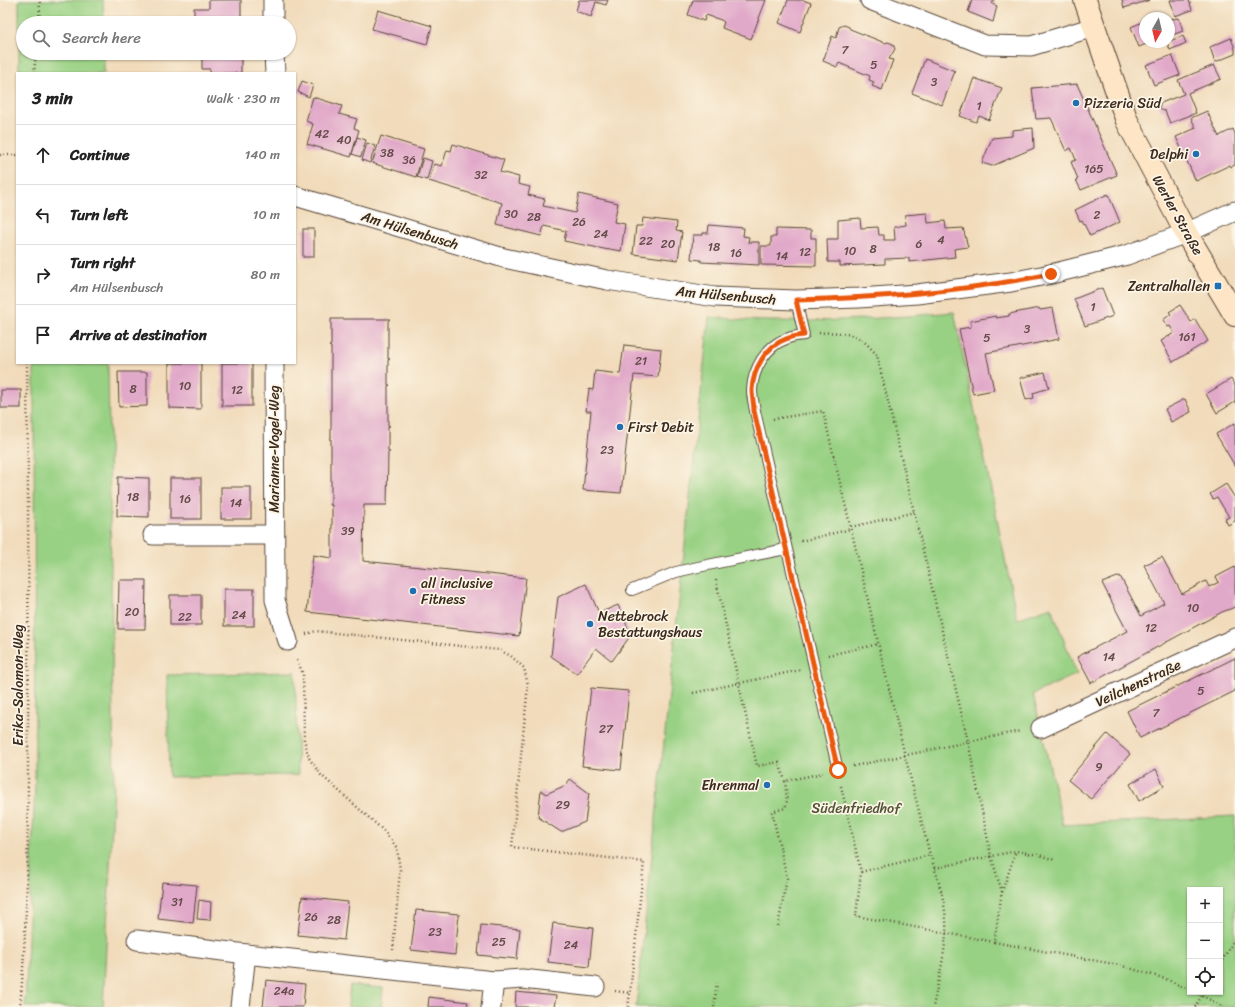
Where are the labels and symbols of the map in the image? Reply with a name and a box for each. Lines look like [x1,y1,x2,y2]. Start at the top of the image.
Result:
north arrow [1139,12,1175,48]
house number: 7 [842,39,850,61]
house number: 5 [870,54,878,76]
house number: 3 [931,71,938,93]
place label: Pizzeria Süd [1084,91,1162,116]
house number: 1 [976,95,982,117]
marker: Pizzeria Süd [1071,98,1081,108]
house number: 42 [315,123,329,145]
house number: 40 [336,129,352,151]
house number: 38 [380,142,394,164]
place label: Delphi [1150,142,1189,167]
house number: 36 [402,149,416,171]
marker: Delphi [1191,149,1201,159]
house number: 165 [1084,158,1104,180]
house number: 32 [474,164,488,186]
street label: Werler Straße [1145,170,1210,260]
house number: 30 [504,203,518,225]
street label: Am Hülsenbusch [357,204,462,257]
house number: 2 [1094,204,1101,226]
house number: 28 [527,206,541,228]
house number: 26 [572,211,586,233]
house number: 24 [594,223,609,245]
house number: 4 [937,229,945,251]
house number: 22 [639,230,653,252]
house number: 20 [661,233,676,255]
house number: 6 [916,233,923,255]
house number: 18 [708,236,720,258]
house number: 8 [869,238,877,260]
house number: 10 [844,240,857,262]
house number: 12 [799,241,811,263]
house number: 16 [730,242,742,264]
house number: 14 [776,245,789,267]
route end [1042,265,1060,283]
place label: Zentralhallen [1128,274,1210,299]
street label: Am Hülsenbusch [674,279,777,312]
marker: Zentralhallen [1213,281,1223,291]
house number: 1 [1090,296,1096,318]
house number: 3 [1024,318,1031,340]
house number: 161 [1178,326,1196,348]
house number: 5 [983,327,991,349]
house number: 21 [635,350,647,372]
house number: 10 [179,375,192,397]
house number: 8 [129,378,137,400]
house number: 12 [231,379,243,401]
street label: Marianne-Vogel-Weg [262,385,287,513]
place label: First Debit [628,415,694,440]
marker: First Debit [615,422,625,432]
house number: 23 [600,439,614,461]
house number: 18 [127,486,139,508]
house number: 16 [179,488,191,510]
house number: 14 [230,492,243,514]
house number: 39 [341,520,355,542]
place label: all inclusive Fitness [421,571,493,612]
marker: all inclusive Fitness [408,586,418,596]
house number: 10 [1187,597,1200,619]
house number: 20 [125,601,140,623]
house number: 24 [232,604,247,626]
place label: Nettebrock Bestattungshaus [598,604,703,645]
house number: 22 [178,606,192,628]
house number: 12 [1145,617,1157,639]
marker: Nettebrock Bestattungshaus [585,619,595,629]
street label: Erika-Salomon-Weg [6,624,31,746]
house number: 14 [1103,646,1116,668]
street label: Veilchenstraße [1091,653,1185,714]
house number: 5 [1197,680,1205,702]
house number: 7 [1153,702,1161,724]
house number: 27 [599,718,614,740]
house number: 9 [1095,756,1103,778]
route start [829,761,847,779]
place label: Ehrenmal [702,773,760,798]
marker: Ehrenmal [762,780,772,790]
house number: 29 [556,794,570,816]
park label: Südenfriedhof [812,796,902,821]
house number: 31 [171,891,183,913]
house number: 26 [304,906,318,928]
house number: 28 [327,909,341,931]
house number: 23 [428,921,442,943]
house number: 25 [492,931,506,953]
house number: 24 [564,934,579,956]
house number: 24a [274,980,294,1002]

